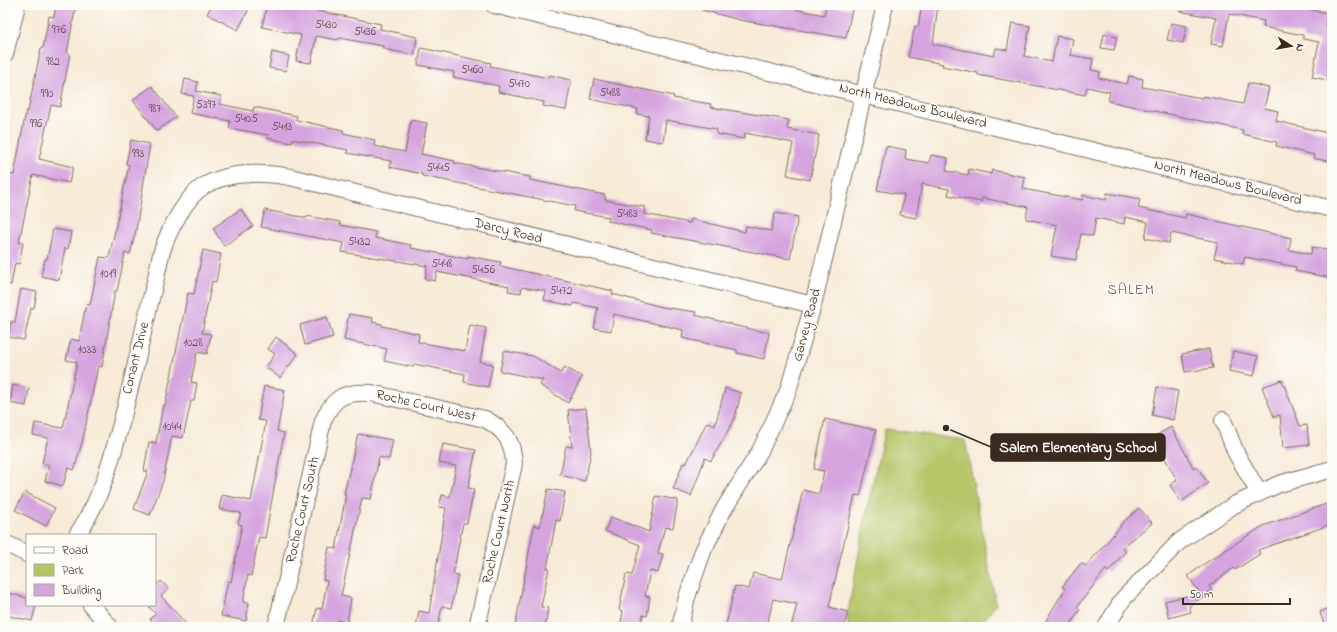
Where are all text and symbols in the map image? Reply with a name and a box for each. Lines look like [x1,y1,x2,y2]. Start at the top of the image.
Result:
house number: 5430 [315,16,337,34]
house number: 976 [52,21,67,39]
house number: 5436 [354,23,377,41]
north arrow [1271,26,1311,66]
text: N [1291,43,1308,53]
house number: 982 [46,53,60,71]
house number: 5460 [461,61,483,79]
house number: 5470 [508,75,530,93]
street label: North Meadows Boulevard [837,77,989,135]
house number: 5488 [600,84,621,102]
house number: 990 [41,85,53,103]
house number: 5397 [196,96,216,114]
house number: 987 [148,100,162,118]
house number: 5405 [234,110,258,128]
house number: 996 [30,115,43,133]
house number: 5413 [272,118,292,136]
house number: 993 [132,145,144,163]
street label: North Meadows Boulevard [1152,154,1304,212]
house number: 5445 [426,159,450,177]
house number: 5483 [616,205,638,223]
street label: Darcy Road [470,212,545,251]
house number: 5432 [348,233,370,251]
house number: 5448 [431,255,453,273]
house number: 5456 [471,261,496,279]
house number: 1019 [100,265,117,283]
district label: SALEM [1107,279,1155,301]
house number: 5472 [550,282,572,300]
street label: Garvey Road [787,286,828,364]
street label: Conant Drive [117,319,155,396]
house number: 1028 [183,334,203,352]
house number: 1033 [78,341,96,359]
street label: Roche Court West [374,384,478,428]
house number: 1044 [163,418,181,436]
callout: Salem Elementary School [991,434,1165,461]
text: Salem Elementary School [999,437,1157,461]
street label: Roche Court South [281,455,325,565]
street label: Roche Court North [477,478,521,586]
legend [26,534,156,606]
text: Road [62,542,88,560]
text: Park [62,562,84,580]
scale bar [1183,580,1290,606]
text: Building [61,582,101,601]
text: 50 m [1189,586,1213,604]

